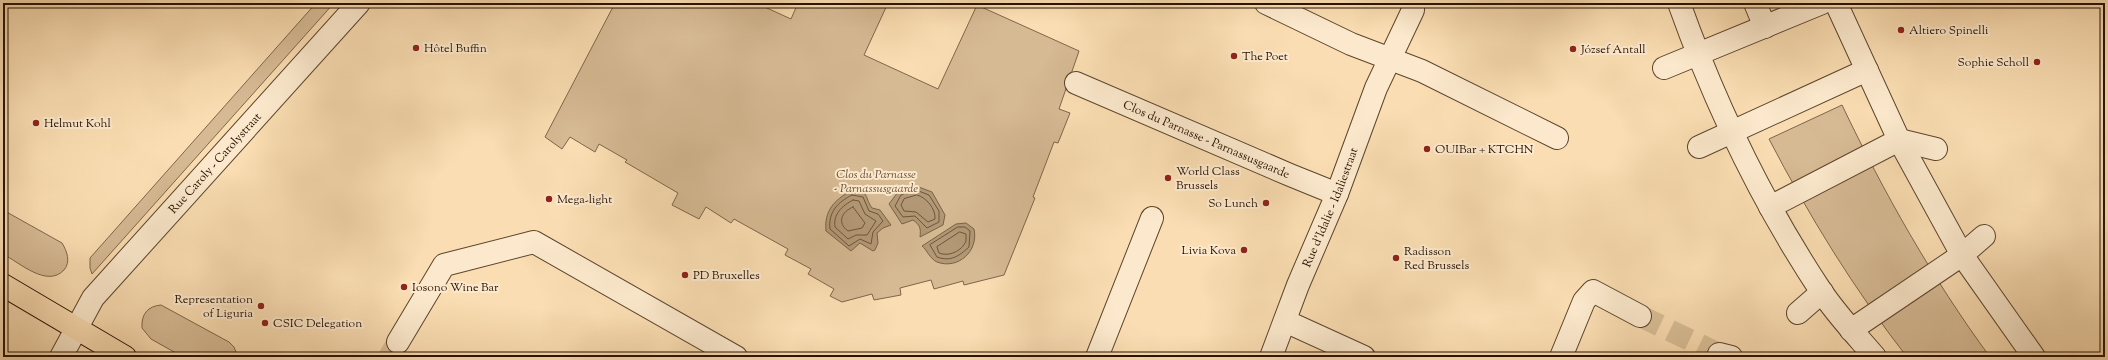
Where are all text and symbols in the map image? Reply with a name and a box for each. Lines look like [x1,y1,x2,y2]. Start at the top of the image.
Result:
place label: Altiero Spinelli [1909,22,1989,40]
marker: Altiero Spinelli [1896,25,1906,35]
place label: Hôtel Buffin [424,40,487,58]
place label: József Antall [1580,41,1646,59]
marker: Hôtel Buffin [411,43,421,53]
marker: József Antall [1568,44,1578,54]
place label: The Poet [1242,48,1288,66]
marker: The Poet [1229,51,1239,61]
place label: Sophie Scholl [1958,54,2030,72]
marker: Sophie Scholl [2032,57,2042,67]
street label: Clos du Parnasse - Parnassusgaarde [1120,96,1293,184]
street label: Rue Caroly - Carolystraat [165,109,266,218]
place label: Helmut Kohl [44,115,111,133]
marker: Helmut Kohl [31,118,41,128]
place label: OUIBar + KTCHN [1435,141,1534,159]
marker: OUIBar + KTCHN [1422,144,1432,154]
street label: Rue d'Idalie - Idaliestraat [1299,145,1363,270]
place label: World Class Brussels [1176,163,1240,195]
park label: Clos du Parnasse - Parnassusgaarde [834,166,918,198]
marker: World Class Brussels [1163,173,1173,183]
place label: Mega-light [557,191,612,209]
marker: Mega-light [544,194,554,204]
place label: So Lunch [1208,195,1258,213]
marker: So Lunch [1261,198,1271,208]
place label: Livia Kova [1181,242,1236,260]
place label: Radisson Red Brussels [1404,243,1469,275]
marker: Livia Kova [1239,245,1249,255]
marker: Radisson Red Brussels [1391,253,1401,263]
place label: PD Bruxelles [693,267,760,285]
marker: PD Bruxelles [680,270,690,280]
place label: Iosono Wine Bar [412,279,499,297]
marker: Iosono Wine Bar [399,282,409,292]
place label: Representation of Liguria [175,291,253,323]
marker: Representation of Liguria [256,301,266,311]
place label: CSIC Delegation [273,315,362,333]
marker: CSIC Delegation [260,318,270,328]

